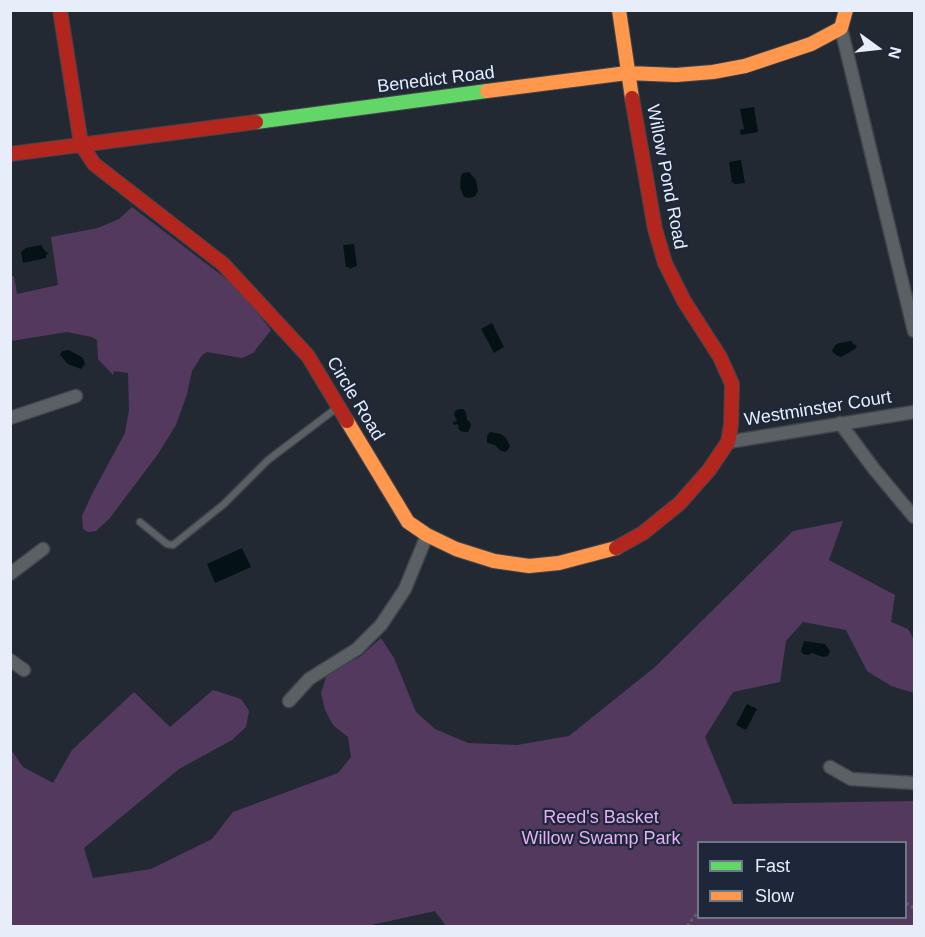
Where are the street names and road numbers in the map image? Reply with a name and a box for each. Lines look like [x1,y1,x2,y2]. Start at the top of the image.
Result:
street label: Benedict Road [376,62,496,98]
street label: Willow Pond Road [641,103,691,251]
street label: Circle Road [322,353,388,445]
street label: Westminster Court [743,387,893,431]

